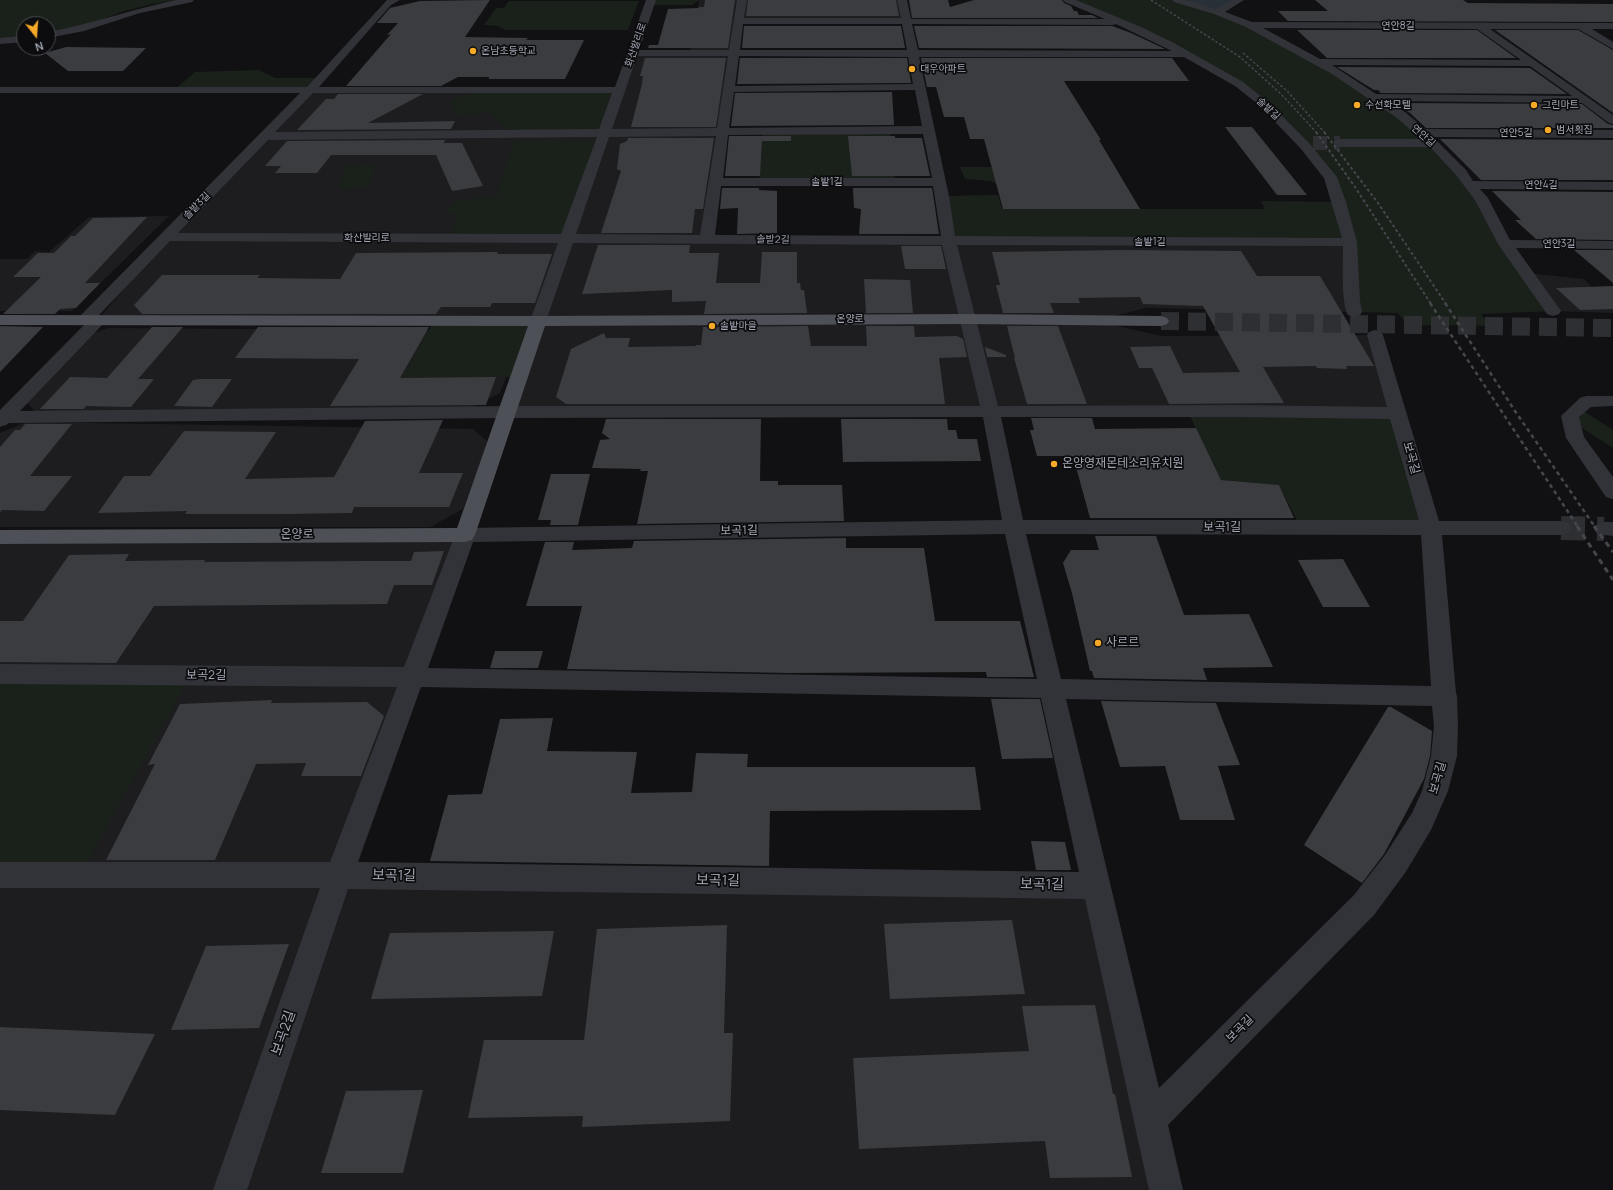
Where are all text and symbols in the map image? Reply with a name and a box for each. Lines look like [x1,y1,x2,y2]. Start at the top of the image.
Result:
north arrow [16,16,56,56]
street label: 연안8길 [1381,20,1415,32]
street label: 화산발리로 [623,21,649,69]
text: N [33,39,45,55]
place label: 온남초등학교 [481,45,536,57]
marker: 온남초등학교 [468,46,478,56]
place label: 대우아파트 [920,63,966,75]
marker: 대우아파트 [907,64,917,74]
street label: 솔밭길 [1254,95,1282,123]
place label: 수선화모텔 [1365,99,1411,111]
place label: 그린마트 [1542,99,1579,111]
marker: 수선화모텔 [1352,100,1362,110]
marker: 그린마트 [1529,100,1539,110]
street label: 연안길 [1409,122,1437,150]
place label: 범서횟집 [1556,124,1593,136]
marker: 범서횟집 [1543,125,1553,135]
street label: 연안5길 [1499,127,1533,139]
street label: 솔밭1길 [811,176,843,188]
street label: 연안4길 [1524,179,1558,191]
street label: 솔밭3길 [181,190,213,222]
street label: 화산발리로 [344,232,390,244]
street label: 솔밭2길 [756,234,790,246]
street label: 솔밭1길 [1134,236,1166,248]
street label: 연안3길 [1542,238,1576,250]
street label: 온양로 [836,313,864,325]
place label: 솔밭마을 [720,320,757,332]
marker: 솔밭마을 [707,321,717,331]
street label: 보곡길 [1400,440,1422,476]
place label: 온양영재몬테소리유치원 [1062,457,1183,471]
marker: 온양영재몬테소리유치원 [1049,459,1059,469]
street label: 보곡1길 [1203,521,1241,535]
street label: 보곡1길 [720,523,758,539]
street label: 온양로 [280,528,314,542]
place label: 사르르 [1106,636,1139,650]
marker: 사르르 [1093,638,1103,648]
street label: 보곡2길 [186,669,226,683]
street label: 보곡길 [1427,760,1449,796]
street label: 보곡1길 [372,867,416,885]
street label: 보곡1길 [696,872,740,890]
street label: 보곡1길 [1020,876,1064,894]
street label: 보곡2길 [268,1008,300,1058]
street label: 보곡길 [1223,1012,1257,1046]

